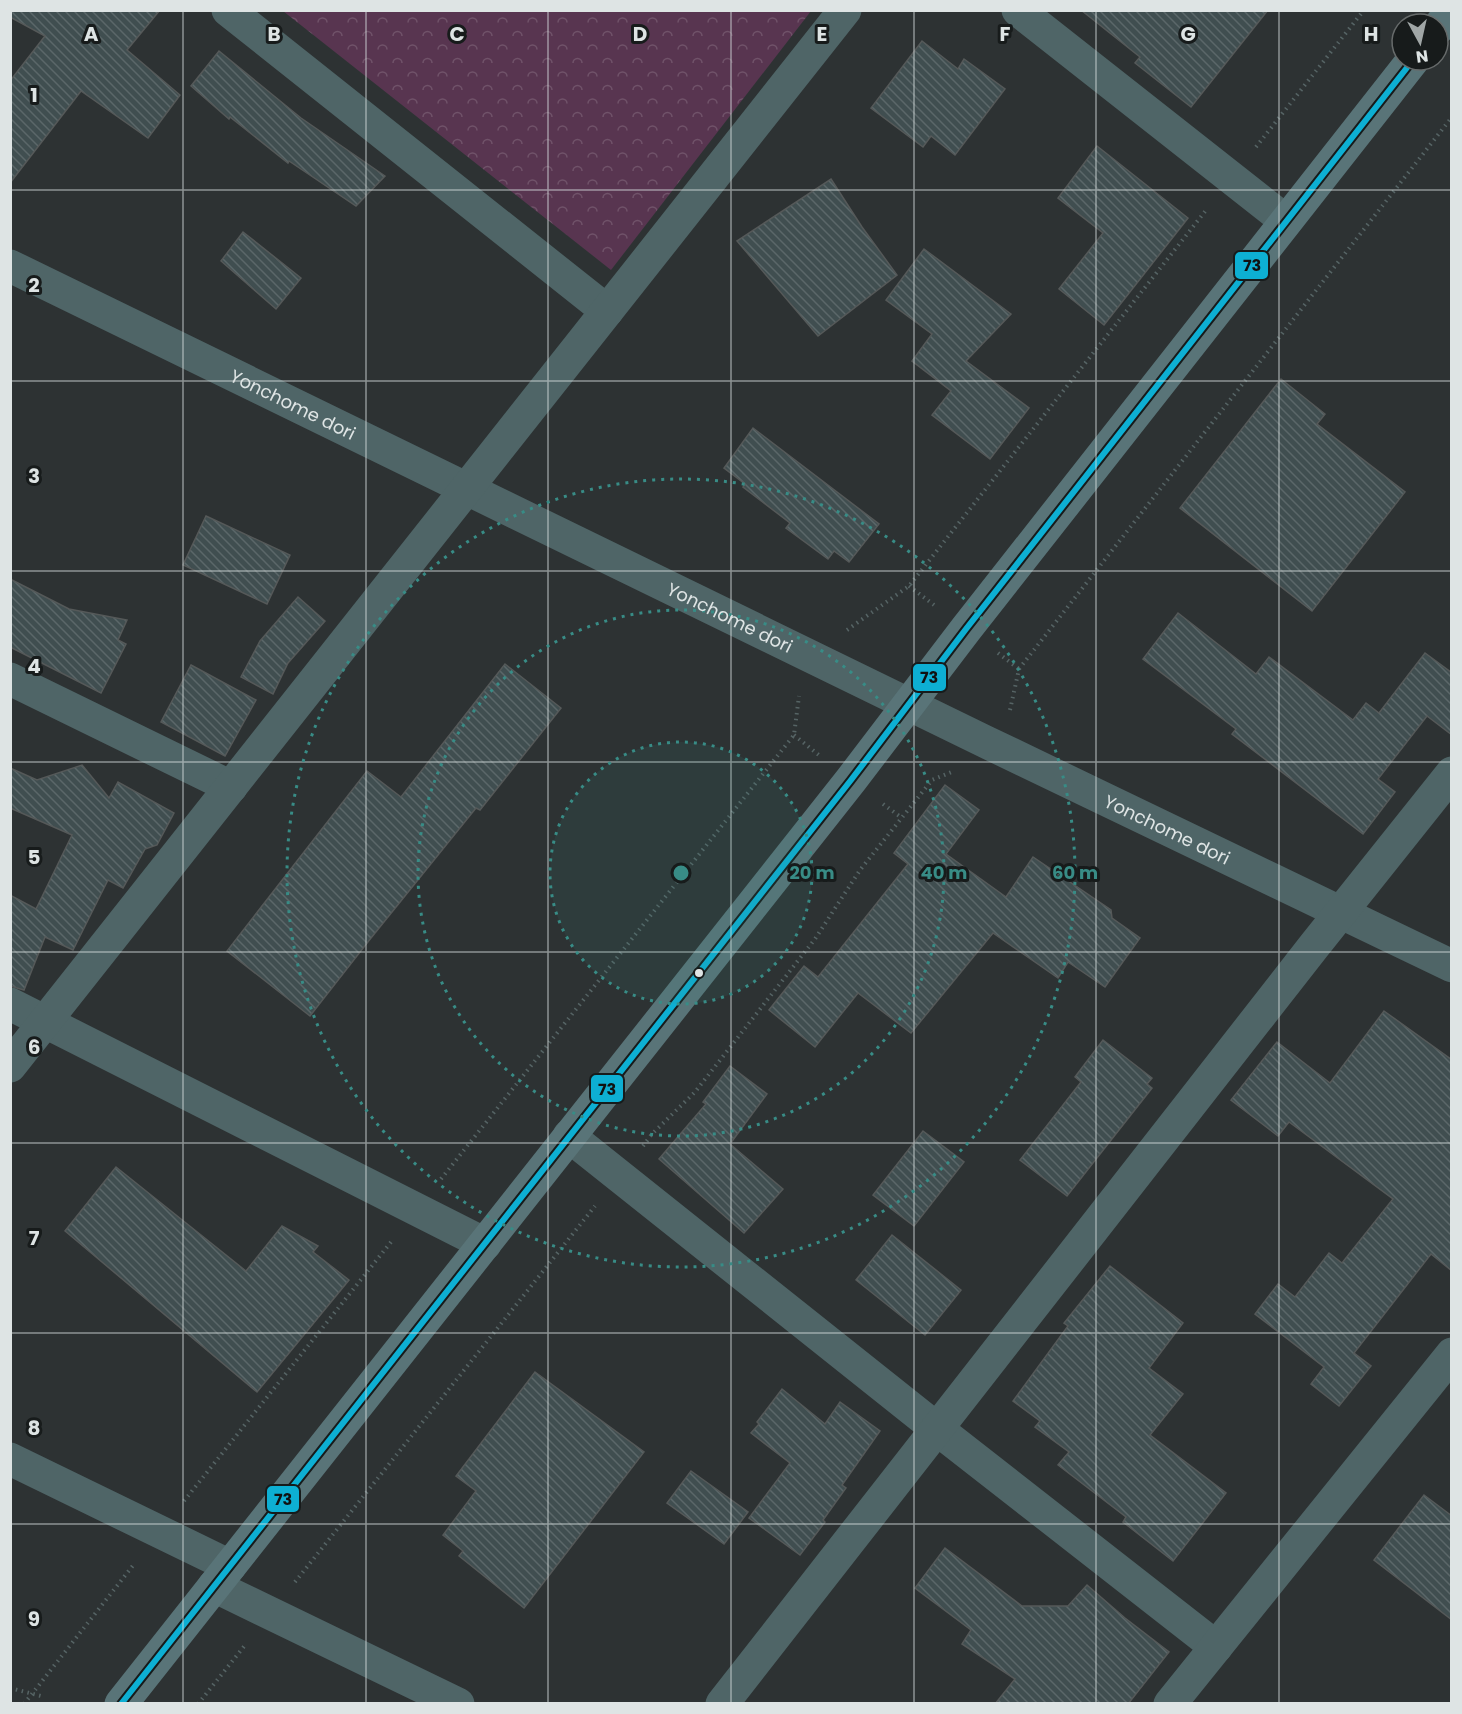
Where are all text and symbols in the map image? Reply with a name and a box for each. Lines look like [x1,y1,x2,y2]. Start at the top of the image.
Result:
north arrow [1390,12,1450,72]
text: A [84,20,99,48]
text: B [267,20,281,48]
text: C [449,20,465,48]
text: D [633,20,647,48]
text: E [817,20,827,48]
text: F [1000,20,1011,48]
text: G [1180,20,1196,48]
text: H [1364,20,1378,48]
text: N [1414,44,1430,69]
text: 1 [30,81,38,109]
line badge: 73 [1234,251,1269,280]
text: 73 [1243,254,1261,277]
text: 2 [28,271,40,299]
street label: Yonchome dori [226,363,360,445]
text: 3 [28,462,40,490]
street label: Yonchome dori [663,576,797,658]
text: 4 [27,652,41,680]
line badge: 73 [912,663,947,692]
text: 73 [920,666,938,689]
street label: Yonchome dori [1100,788,1234,870]
text: 5 [28,843,41,871]
text: 20 m [790,860,834,885]
text: 40 m [921,860,967,885]
text: 60 m [1052,860,1098,885]
centre of rings [671,863,691,883]
unlabelled marker [693,967,705,979]
text: 6 [28,1033,40,1061]
line badge: 73 [590,1074,624,1103]
text: 73 [598,1078,616,1101]
text: 7 [29,1224,40,1252]
text: 8 [28,1414,40,1442]
line badge: 73 [266,1485,300,1513]
text: 73 [274,1488,292,1511]
text: 9 [28,1605,40,1633]

